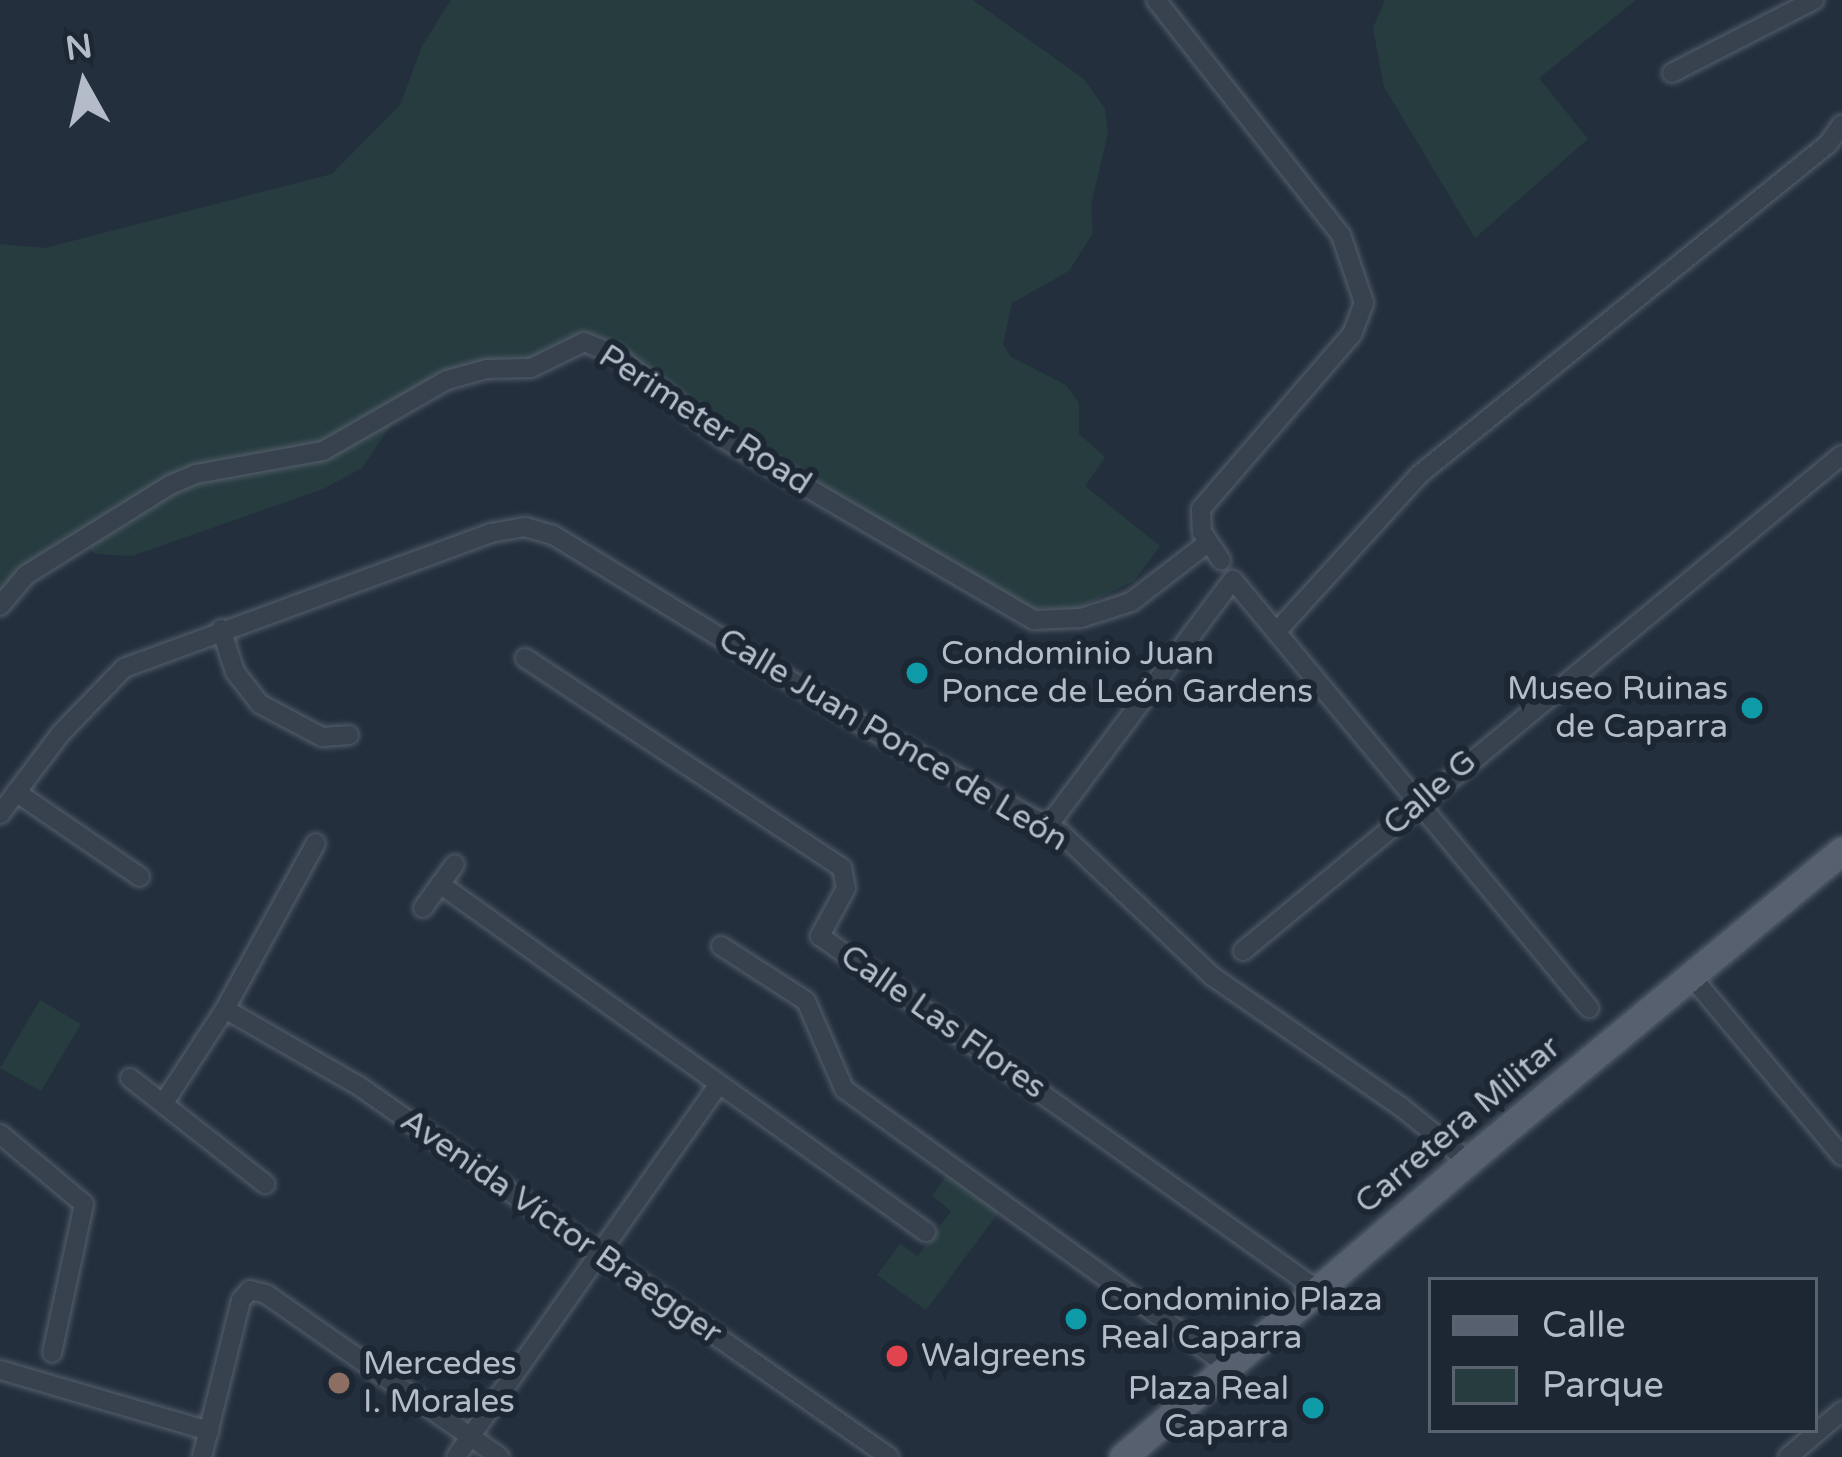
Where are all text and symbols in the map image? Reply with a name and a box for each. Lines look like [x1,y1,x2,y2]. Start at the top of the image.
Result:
north arrow [24,24,144,144]
text: N [63,27,95,69]
street label: Perimeter Road [591,337,819,503]
street label: Calle Juan Ponce de León [711,620,1075,860]
place label: Condominio Juan Ponce de León Gardens [941,634,1313,712]
marker: Condominio Juan Ponce de León Gardens [904,660,930,686]
place label: Museo Ruinas de Caparra [1507,669,1728,747]
marker: Museo Ruinas de Caparra [1739,695,1765,721]
street label: Calle G [1375,742,1485,844]
street label: Calle Las Flores [833,936,1053,1108]
street label: Carretera Militar [1347,1028,1569,1222]
street label: Avenida Víctor Braegger [393,1101,729,1353]
legend [1428,1277,1818,1433]
place label: Condominio Plaza Real Caparra [1100,1280,1383,1358]
text: Calle [1542,1304,1626,1347]
marker: Condominio Plaza Real Caparra [1063,1306,1089,1332]
place label: Walgreens [921,1336,1086,1376]
marker: Walgreens [884,1343,910,1369]
place label: Mercedes I. Morales [363,1344,517,1422]
text: Parque [1542,1364,1664,1407]
place label: Plaza Real Caparra [1128,1369,1289,1447]
marker: Mercedes I. Morales [326,1370,352,1396]
marker: Plaza Real Caparra [1300,1395,1326,1421]

